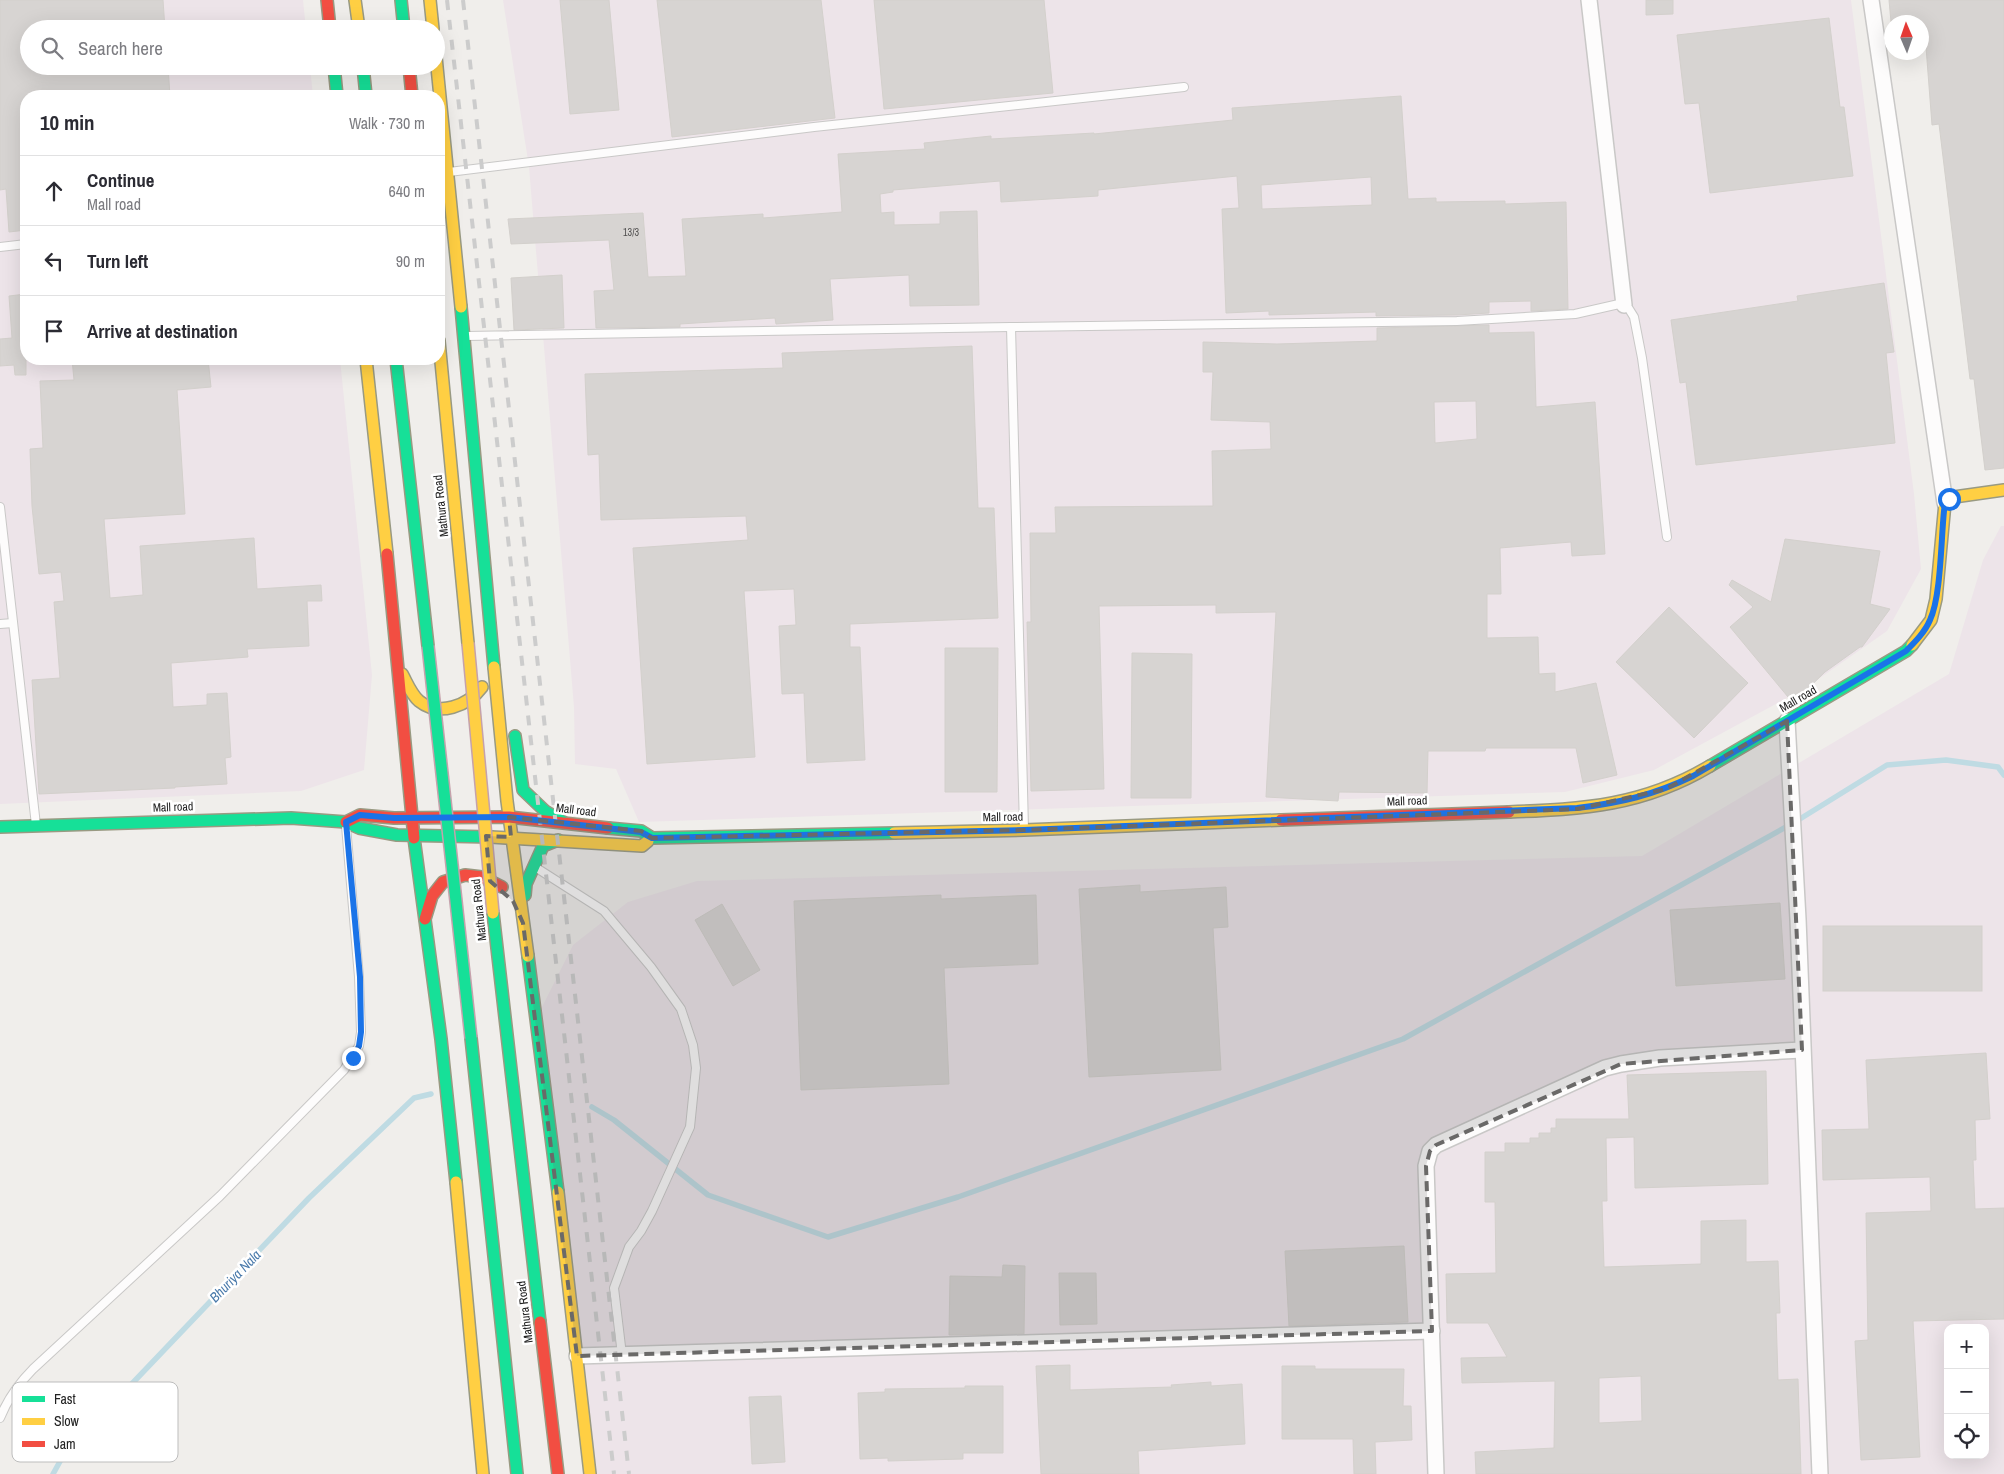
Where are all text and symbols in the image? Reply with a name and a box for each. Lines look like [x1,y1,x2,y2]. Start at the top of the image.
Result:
north arrow [1884,15,1929,60]
search box [20,20,445,75]
icon: search [38,34,66,62]
text: Search here [78,35,163,61]
text: 10 min [40,108,95,137]
text: Walk · 730 m [349,112,425,134]
text: Continue [87,167,155,193]
icon: ahead [40,177,68,205]
text: 640 m [389,180,425,202]
text: Mall road [87,193,141,215]
house number: 13/3 [623,226,639,239]
icon: left [40,247,68,275]
text: Turn left [87,248,148,274]
text: 90 m [396,250,425,272]
icon: arrive [40,317,68,345]
text: Arrive at destination [87,318,238,344]
street label: Mathura Road [430,474,452,538]
route start [1938,488,1961,511]
street label: Mall road [1776,682,1820,716]
street label: Mall road [1386,792,1428,810]
street label: Mall road [152,798,194,816]
street label: Mall road [555,800,597,820]
street label: Mall road [983,809,1023,825]
street label: Mathura Road [468,878,490,942]
route end [342,1047,365,1070]
water label: Bhuriya Nala [205,1246,265,1306]
street label: Mathura Road [513,1280,537,1344]
map controls [1944,1324,1989,1459]
button: + [1944,1324,1989,1369]
button: − [1944,1369,1989,1414]
legend [12,1382,178,1462]
text: Fast [54,1390,76,1408]
text: Slow [54,1412,80,1430]
button: locate [1944,1414,1989,1459]
text: Jam [54,1435,76,1453]

